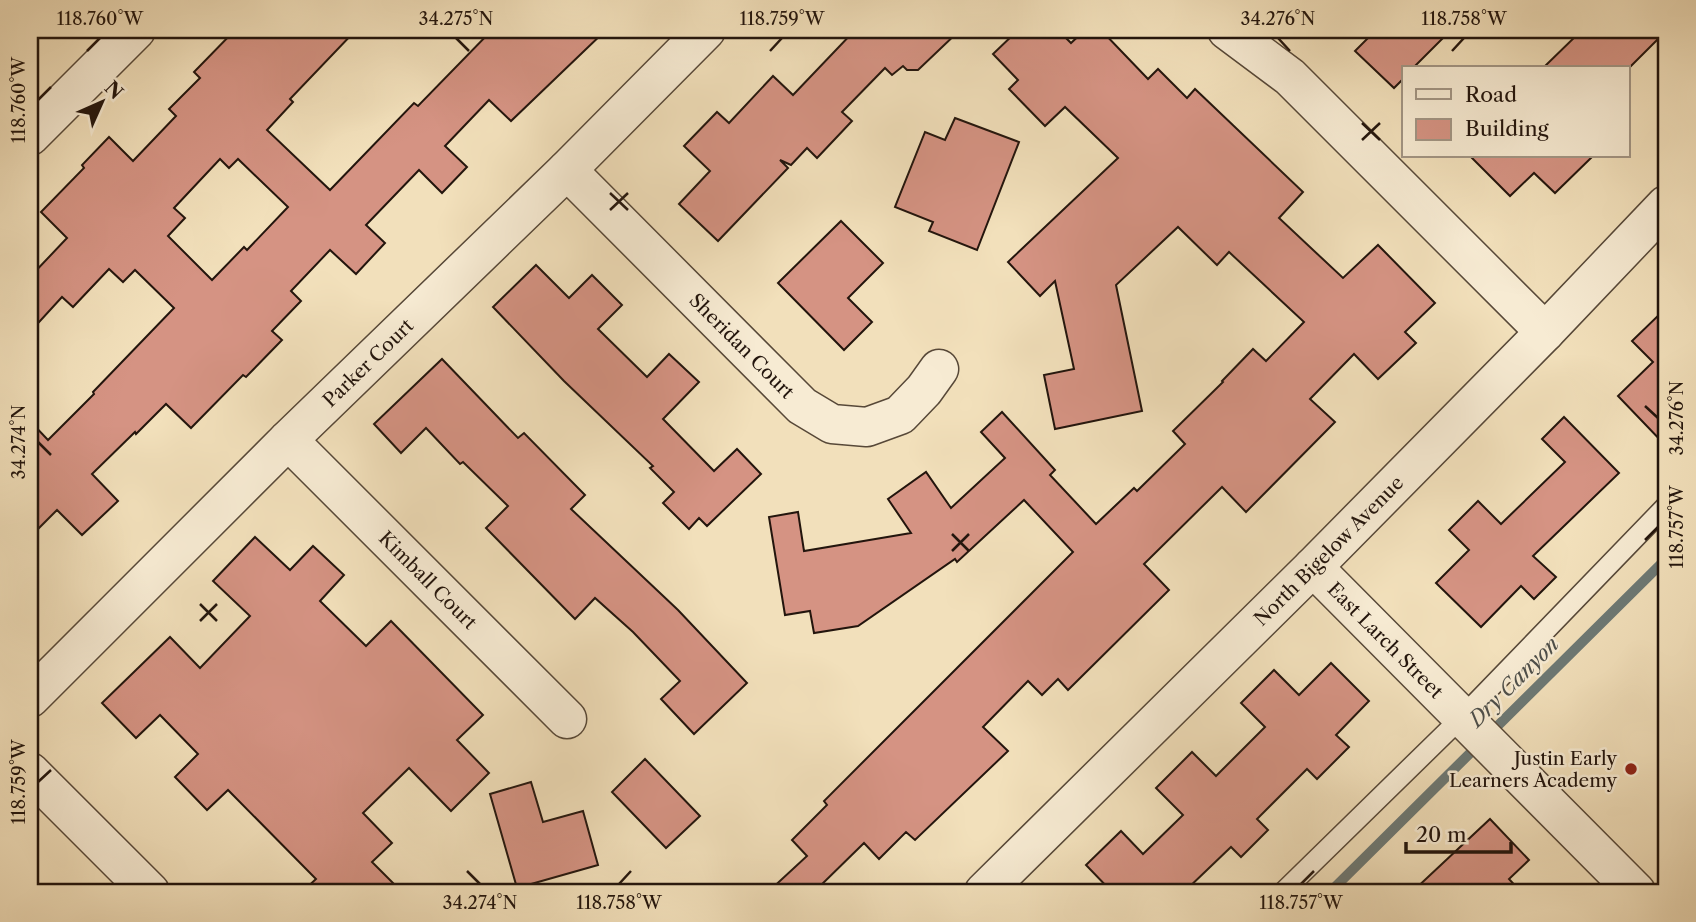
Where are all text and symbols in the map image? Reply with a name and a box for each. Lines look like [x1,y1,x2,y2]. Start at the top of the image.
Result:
text: 118.760°W [57,8,145,30]
text: 34.275°N [419,8,494,30]
text: 118.759°W [739,8,826,30]
text: 34.276°N [1241,8,1316,30]
text: 118.758°W [1421,8,1508,30]
text: 118.760°W [8,55,30,143]
north arrow [66,66,136,136]
legend [1402,66,1630,158]
text: N [100,76,128,104]
text: Road [1465,82,1517,107]
text: Building [1465,116,1550,141]
street label: Sheridan Court [684,289,799,404]
street label: Parker Court [318,314,418,412]
text: 34.276°N [1666,380,1688,455]
text: 34.274°N [8,404,30,479]
street label: North Bigelow Avenue [1249,471,1408,631]
text: 118.757°W [1666,484,1688,569]
street label: Kimball Court [374,527,482,634]
street label: East Larch Street [1323,578,1448,703]
water label: Dry Canyon [1462,631,1564,733]
text: 118.759°W [8,738,30,825]
place label: Justin Early Learners Academy [1449,747,1617,792]
marker: Justin Early Learners Academy [1623,761,1639,777]
scale bar [1406,810,1510,854]
text: 20 m [1416,822,1467,847]
text: 34.274°N [443,892,518,914]
text: 118.758°W [576,892,663,914]
text: 118.757°W [1259,892,1344,914]

